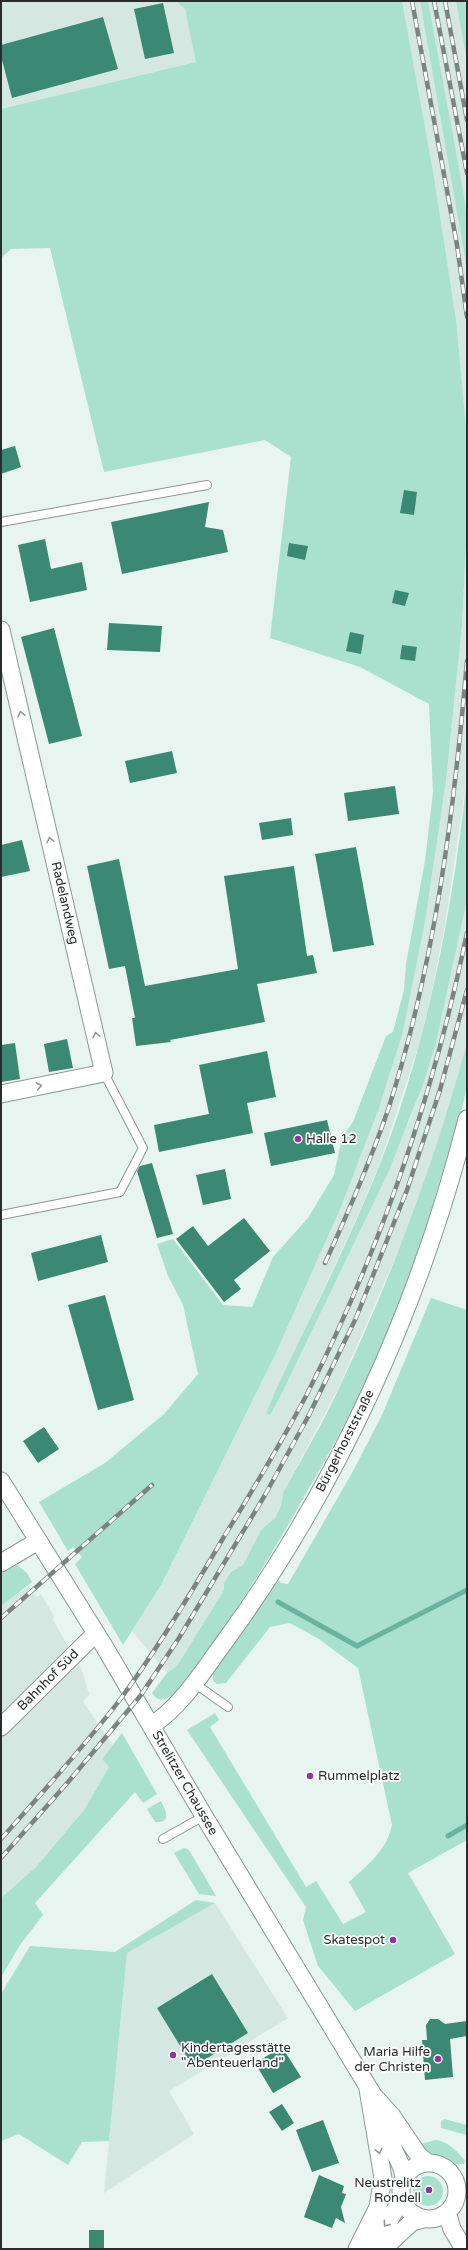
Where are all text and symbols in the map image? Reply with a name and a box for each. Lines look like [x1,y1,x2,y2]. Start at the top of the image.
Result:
one-way arrow [17,711,25,717]
one-way arrow [47,837,55,844]
street label: Radelandweg [48,860,82,946]
one-way arrow [92,1032,100,1038]
one-way arrow [36,1082,42,1091]
place label: Halle 12 [306,1131,357,1147]
marker: Halle 12 [293,1134,303,1144]
street label: Bürgerhorststraße [312,1387,378,1495]
street label: Bahnhof Süd [14,1646,82,1714]
street label: Strelitzer Chaussee [149,1728,221,1838]
place label: Rummelplatz [318,1768,400,1784]
marker: Rummelplatz [305,1771,315,1781]
place label: Skatespot [323,1932,385,1948]
marker: Skatespot [388,1935,398,1945]
place label: Kindertagesstätte "Abenteuerland" [181,2040,291,2071]
place label: Maria Hilfe der Christen [355,2044,430,2075]
marker: Kindertagesstätte "Abenteuerland" [168,2050,178,2060]
marker: Maria Hilfe der Christen [433,2054,443,2064]
one-way arrow [375,2148,383,2154]
place label: Neustrelitz Rondell [354,2175,421,2206]
marker: Neustrelitz Rondell [424,2185,434,2195]
one-way arrow [384,2220,391,2227]

